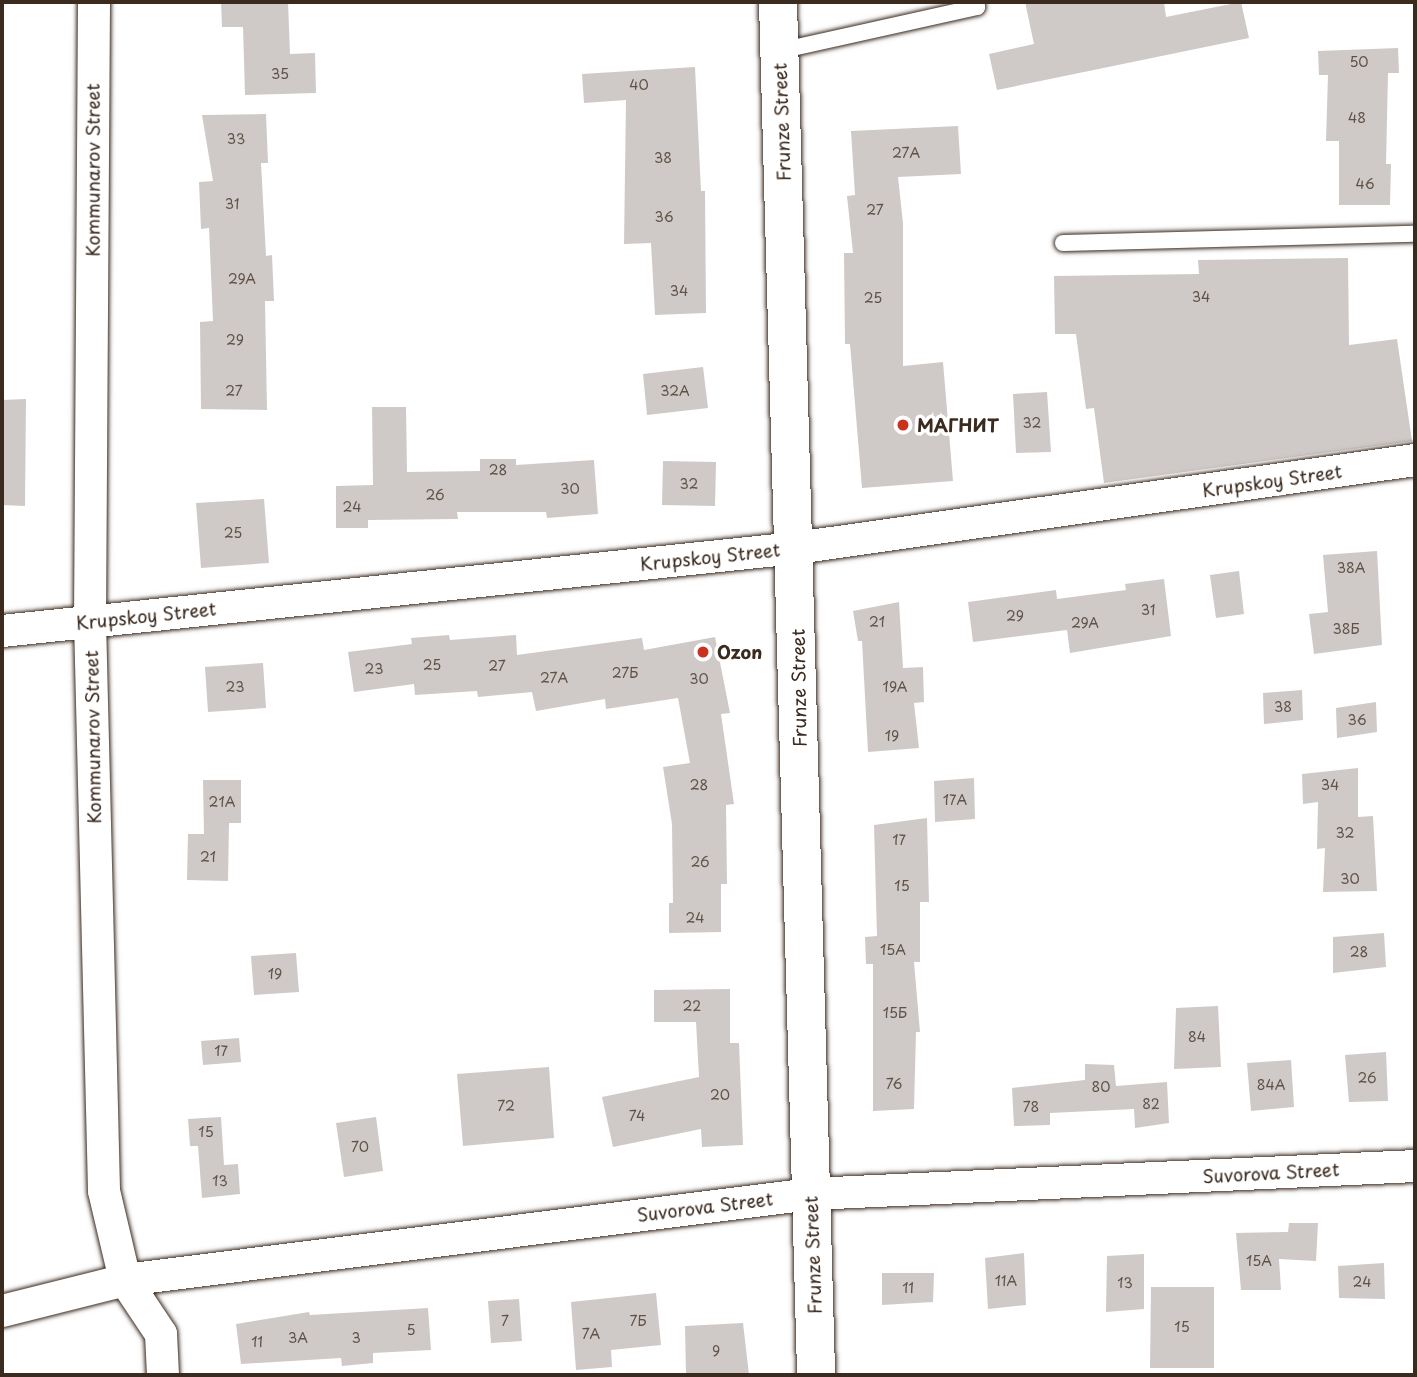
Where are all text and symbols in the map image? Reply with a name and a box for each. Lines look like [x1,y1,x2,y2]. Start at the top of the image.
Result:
house number: 50 [1349,54,1369,70]
street label: Frunze Street [769,63,795,181]
house number: 35 [271,66,289,82]
house number: 40 [629,77,649,93]
street label: Kommunarov Street [82,83,104,257]
house number: 48 [1348,110,1366,126]
house number: 33 [227,131,245,147]
house number: 27А [892,145,920,161]
house number: 38 [654,150,672,166]
house number: 46 [1355,176,1375,192]
house number: 31 [225,196,239,212]
house number: 27 [866,202,884,218]
house number: 36 [654,209,674,225]
house number: 29А [228,271,256,287]
house number: 34 [670,283,688,299]
house number: 34 [1192,289,1210,305]
house number: 25 [864,290,882,306]
house number: 29 [226,332,244,348]
house number: 27 [225,383,243,399]
house number: 32А [660,383,690,399]
place label: МАГНИТ [917,414,999,436]
house number: 32 [1023,415,1041,431]
marker: МАГНИТ [895,417,911,433]
street label: Krupskoy Street [1201,460,1343,502]
house number: 28 [489,462,507,478]
house number: 32 [680,476,698,492]
house number: 30 [560,481,580,497]
house number: 26 [425,487,445,503]
house number: 24 [343,499,361,515]
house number: 25 [224,525,242,541]
street label: Krupskoy Street [639,539,781,575]
house number: 38А [1337,560,1365,576]
street label: Krupskoy Street [75,598,217,634]
house number: 31 [1141,602,1155,618]
house number: 29 [1006,608,1024,624]
house number: 21 [869,614,885,630]
house number: 29А [1071,615,1099,631]
house number: 38Б [1332,621,1360,637]
street label: Frunze Street [787,629,811,747]
place label: Ozon [717,641,762,663]
marker: Ozon [695,644,711,660]
street label: Kommunarov Street [81,650,105,824]
house number: 25 [423,657,441,673]
house number: 27 [488,658,506,674]
house number: 23 [365,661,383,677]
house number: 27Б [612,665,638,681]
house number: 27А [540,670,568,686]
house number: 30 [689,671,709,687]
house number: 23 [226,679,244,695]
house number: 19А [883,679,907,695]
house number: 38 [1274,699,1292,715]
house number: 36 [1347,712,1367,728]
house number: 19 [885,728,899,744]
house number: 28 [690,777,708,793]
house number: 34 [1321,777,1339,793]
house number: 17А [943,792,967,808]
house number: 21А [209,794,235,810]
house number: 32 [1336,825,1354,841]
house number: 17 [892,832,906,848]
house number: 21 [200,849,216,865]
house number: 26 [690,854,710,870]
house number: 30 [1340,871,1360,887]
house number: 15 [894,878,910,894]
house number: 24 [686,910,704,926]
house number: 15А [880,942,906,958]
house number: 28 [1350,944,1368,960]
house number: 19 [268,966,282,982]
house number: 22 [683,998,701,1014]
house number: 15Б [883,1005,907,1021]
house number: 84 [1188,1029,1206,1045]
house number: 17 [214,1043,228,1059]
house number: 26 [1357,1070,1377,1086]
house number: 76 [886,1076,902,1092]
house number: 84А [1257,1077,1285,1093]
house number: 80 [1092,1079,1110,1095]
house number: 20 [710,1087,730,1103]
house number: 82 [1142,1096,1160,1112]
house number: 72 [497,1098,515,1114]
house number: 78 [1023,1099,1039,1115]
house number: 74 [629,1108,645,1124]
house number: 15 [198,1124,214,1140]
house number: 70 [351,1139,369,1155]
street label: Suvorova Street [1202,1159,1340,1187]
house number: 13 [212,1173,228,1189]
street label: Suvorova Street [635,1188,775,1226]
street label: Frunze Street [800,1196,826,1314]
house number: 15А [1246,1253,1272,1269]
house number: 11А [995,1273,1017,1289]
house number: 24 [1353,1274,1371,1290]
house number: 13 [1117,1275,1133,1291]
house number: 11 [902,1280,914,1296]
house number: 7 [501,1313,509,1329]
house number: 7Б [629,1313,647,1329]
house number: 15 [1174,1319,1190,1335]
house number: 5 [406,1322,416,1338]
house number: 7А [582,1326,600,1342]
house number: 3А [288,1330,308,1346]
house number: 3 [351,1330,361,1346]
house number: 11 [251,1334,263,1350]
house number: 9 [712,1343,720,1359]

